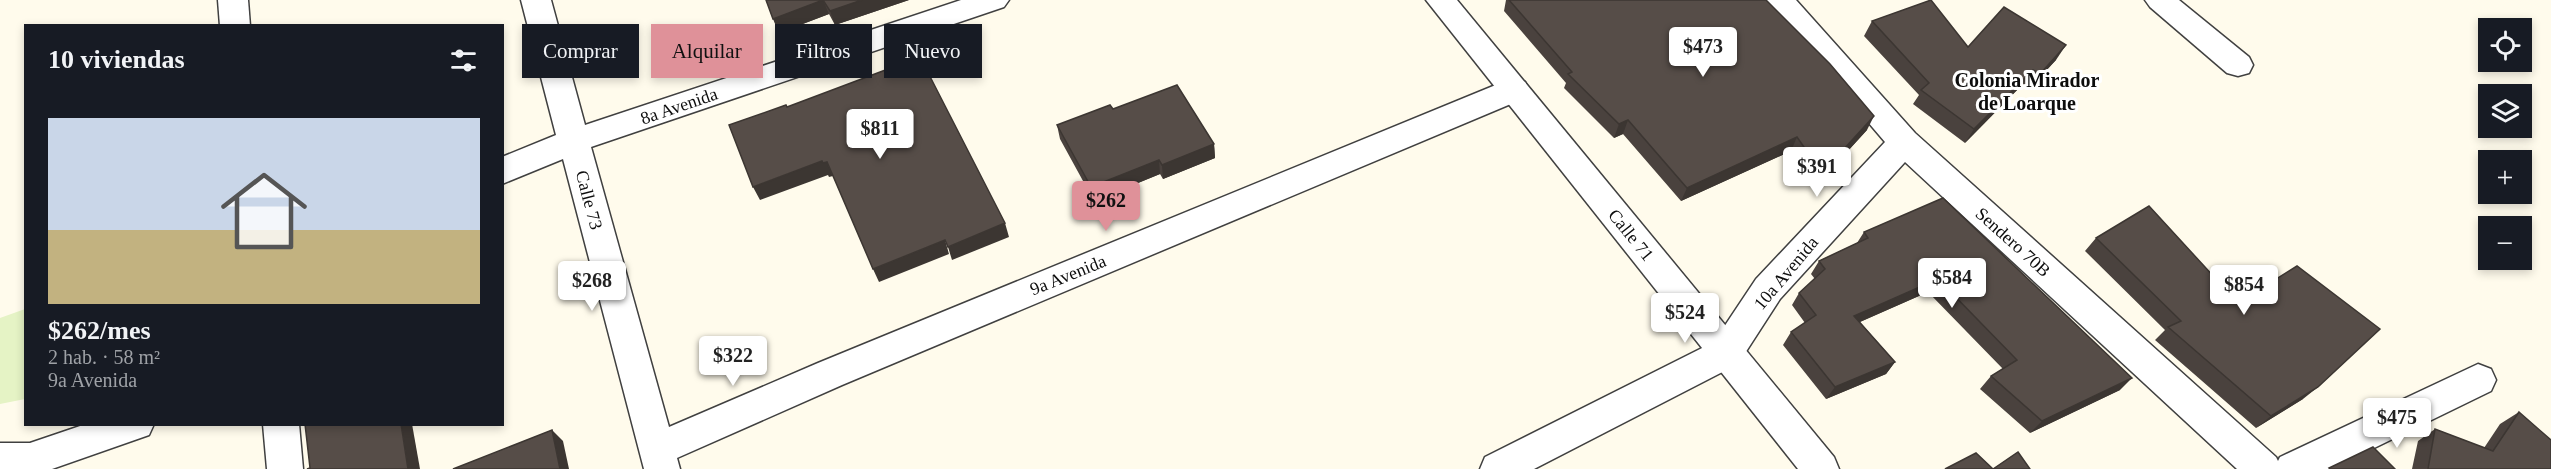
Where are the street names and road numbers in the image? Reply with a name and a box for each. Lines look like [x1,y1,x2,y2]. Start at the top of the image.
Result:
street label: 8a Avenida [638,83,720,129]
street label: Calle 73 [572,168,606,232]
street label: Sendero 70B [1972,203,2054,281]
street label: Calle 71 [1604,205,1658,265]
street label: 10a Avenida [1750,232,1822,314]
street label: 9a Avenida [1027,251,1109,299]

